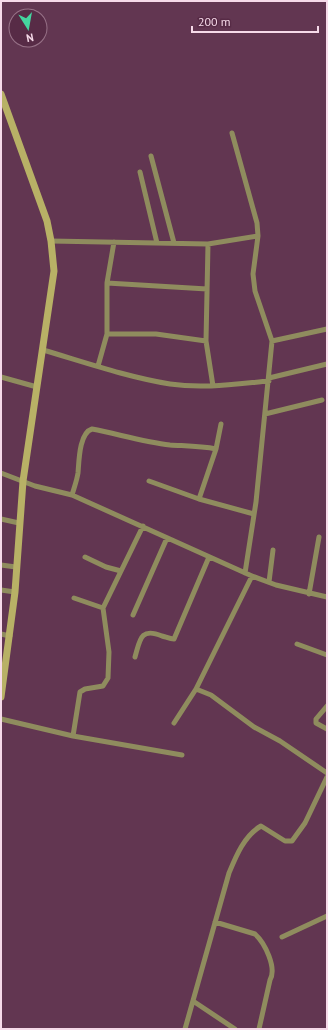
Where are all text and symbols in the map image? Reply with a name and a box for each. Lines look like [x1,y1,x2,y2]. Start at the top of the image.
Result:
north arrow [8,8,48,48]
scale bar [192,8,318,34]
text: 200 m [198,14,231,29]
text: N [25,30,35,45]

